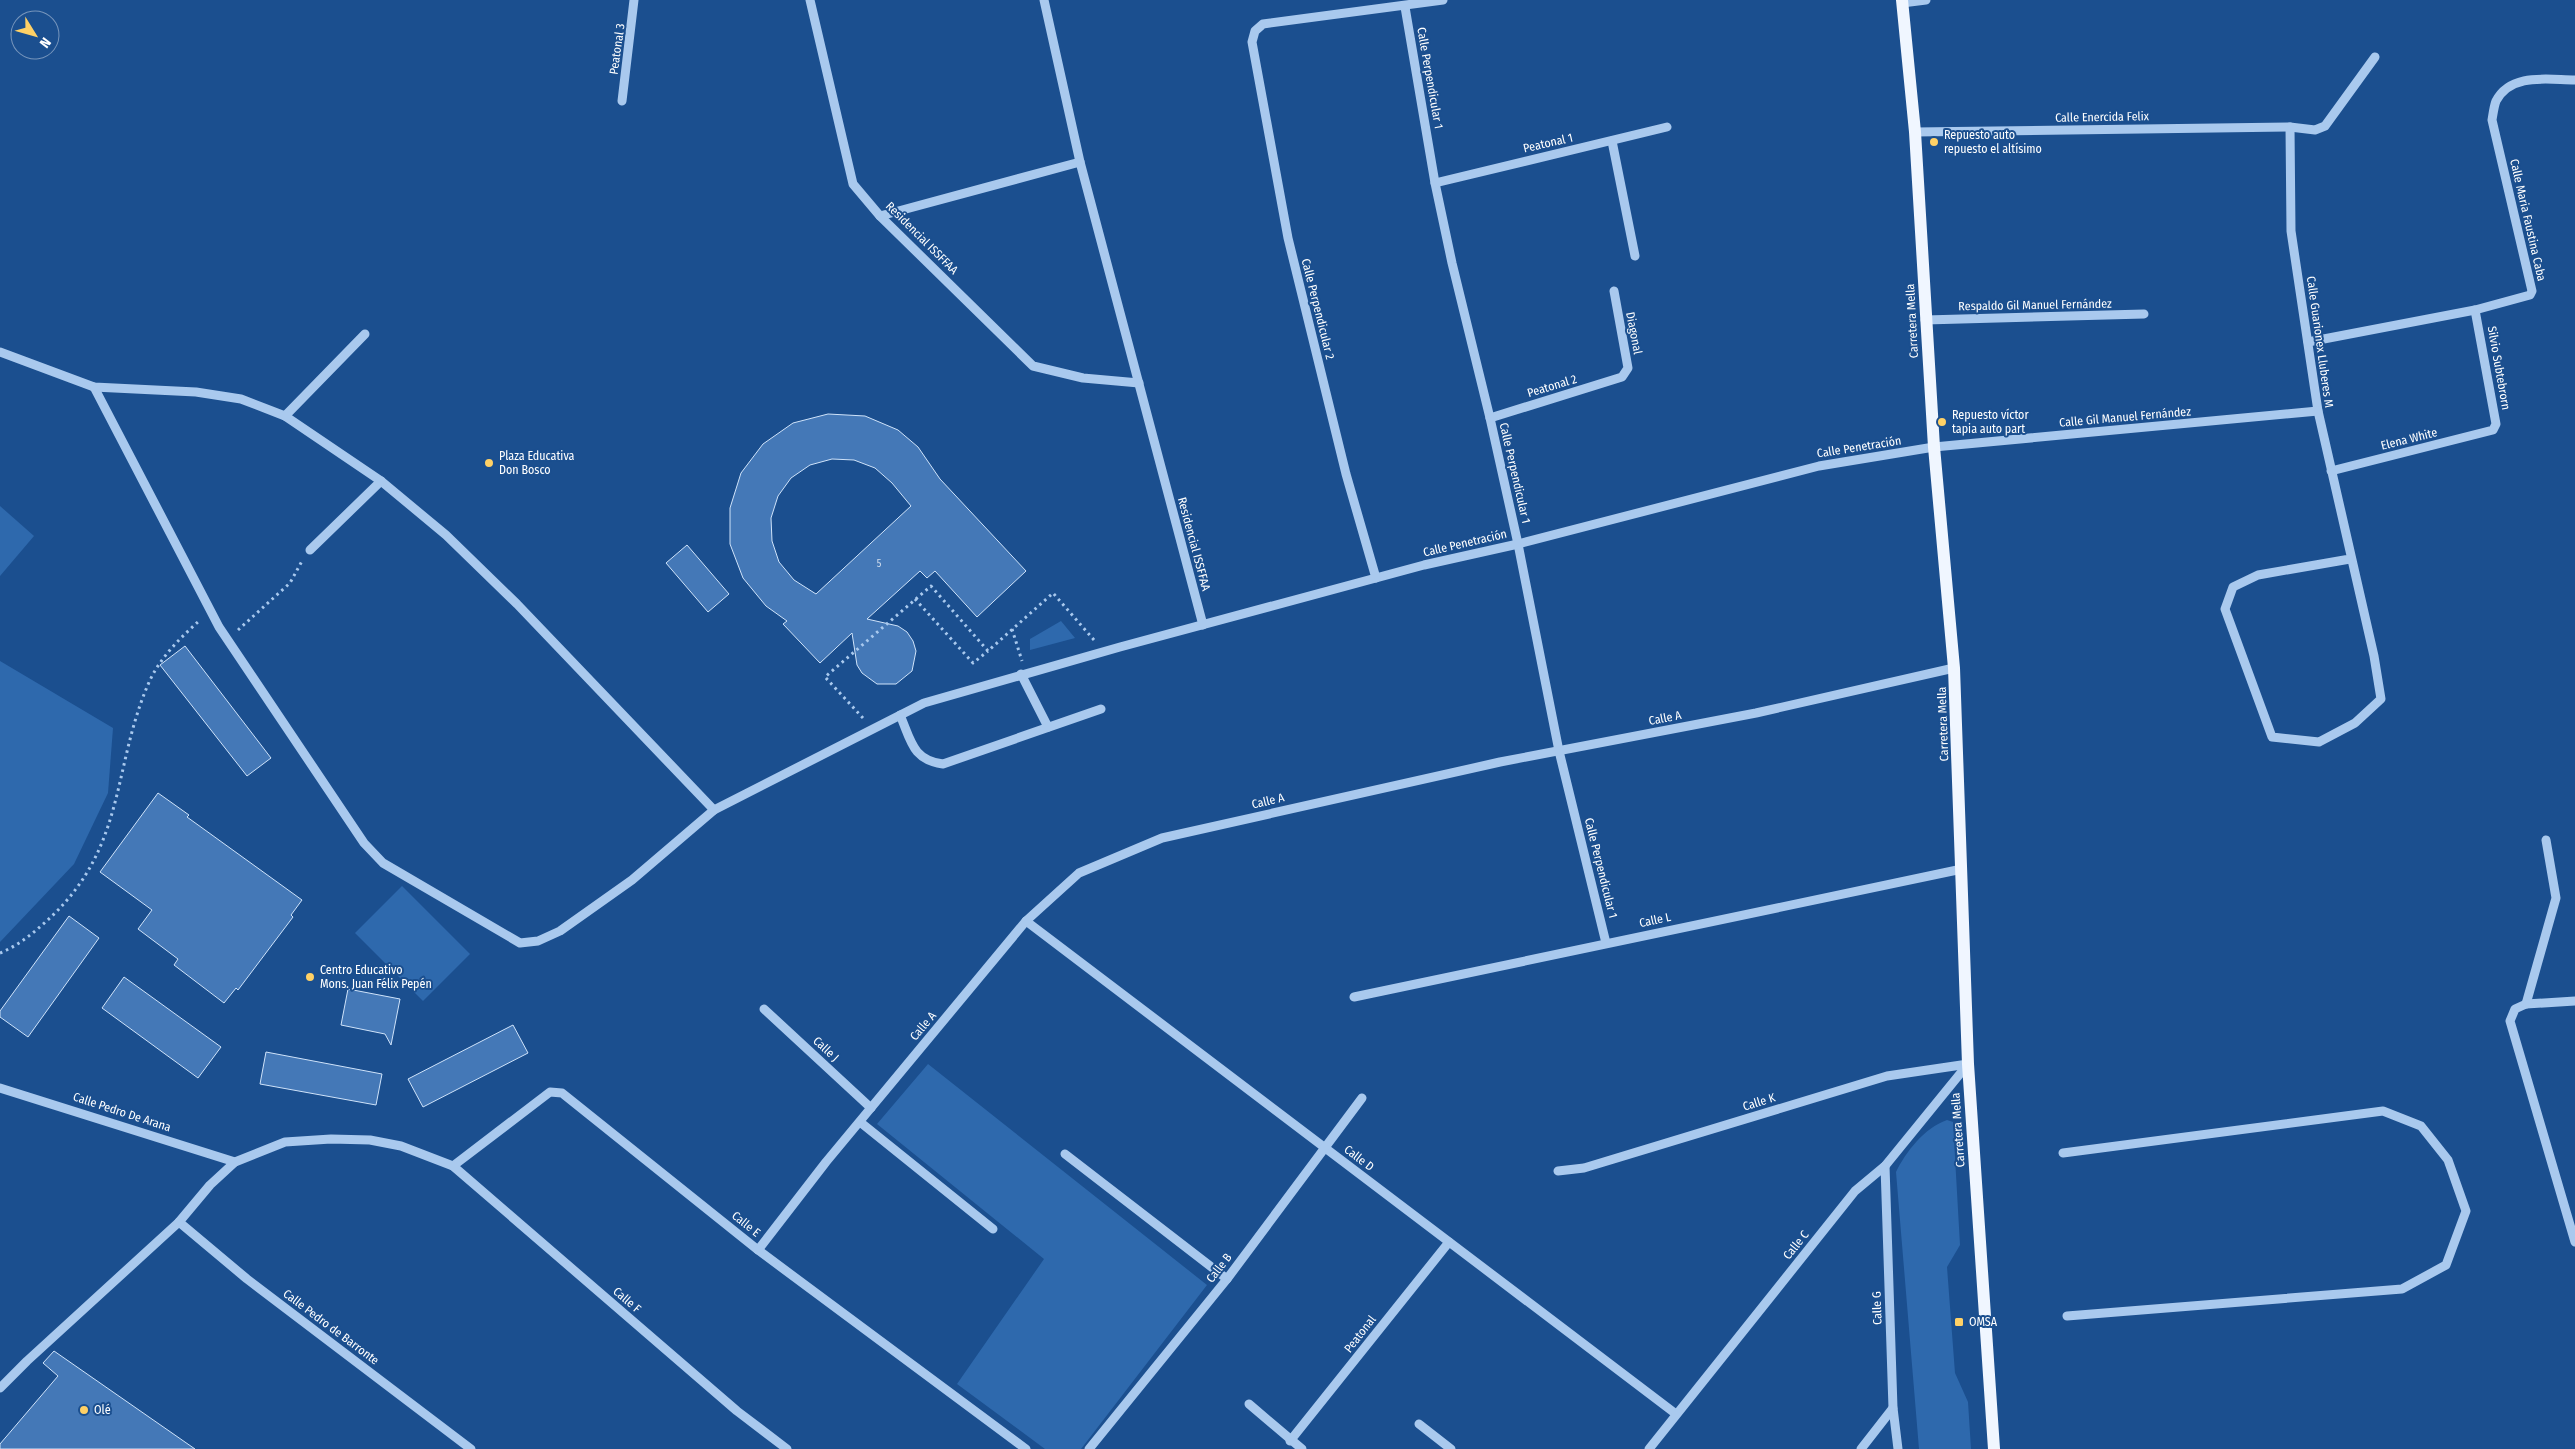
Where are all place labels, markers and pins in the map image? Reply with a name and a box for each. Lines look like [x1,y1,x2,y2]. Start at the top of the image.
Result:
place label: Repuesto auto repuesto el altísimo [1944,128,2042,156]
marker: Repuesto auto repuesto el altísimo [1928,136,1940,148]
place label: Repuesto víctor tapia auto part [1952,408,2029,436]
marker: Repuesto víctor tapia auto part [1936,416,1948,428]
place label: Plaza Educativa Don Bosco [499,449,575,477]
marker: Plaza Educativa Don Bosco [483,457,495,469]
place label: Centro Educativo Mons. Juan Félix Pepén [320,963,432,991]
marker: Centro Educativo Mons. Juan Félix Pepén [304,971,316,983]
place label: OMSA [1969,1315,1998,1329]
marker: OMSA [1953,1316,1965,1328]
place label: Olé [94,1403,111,1417]
marker: Olé [78,1404,90,1416]

